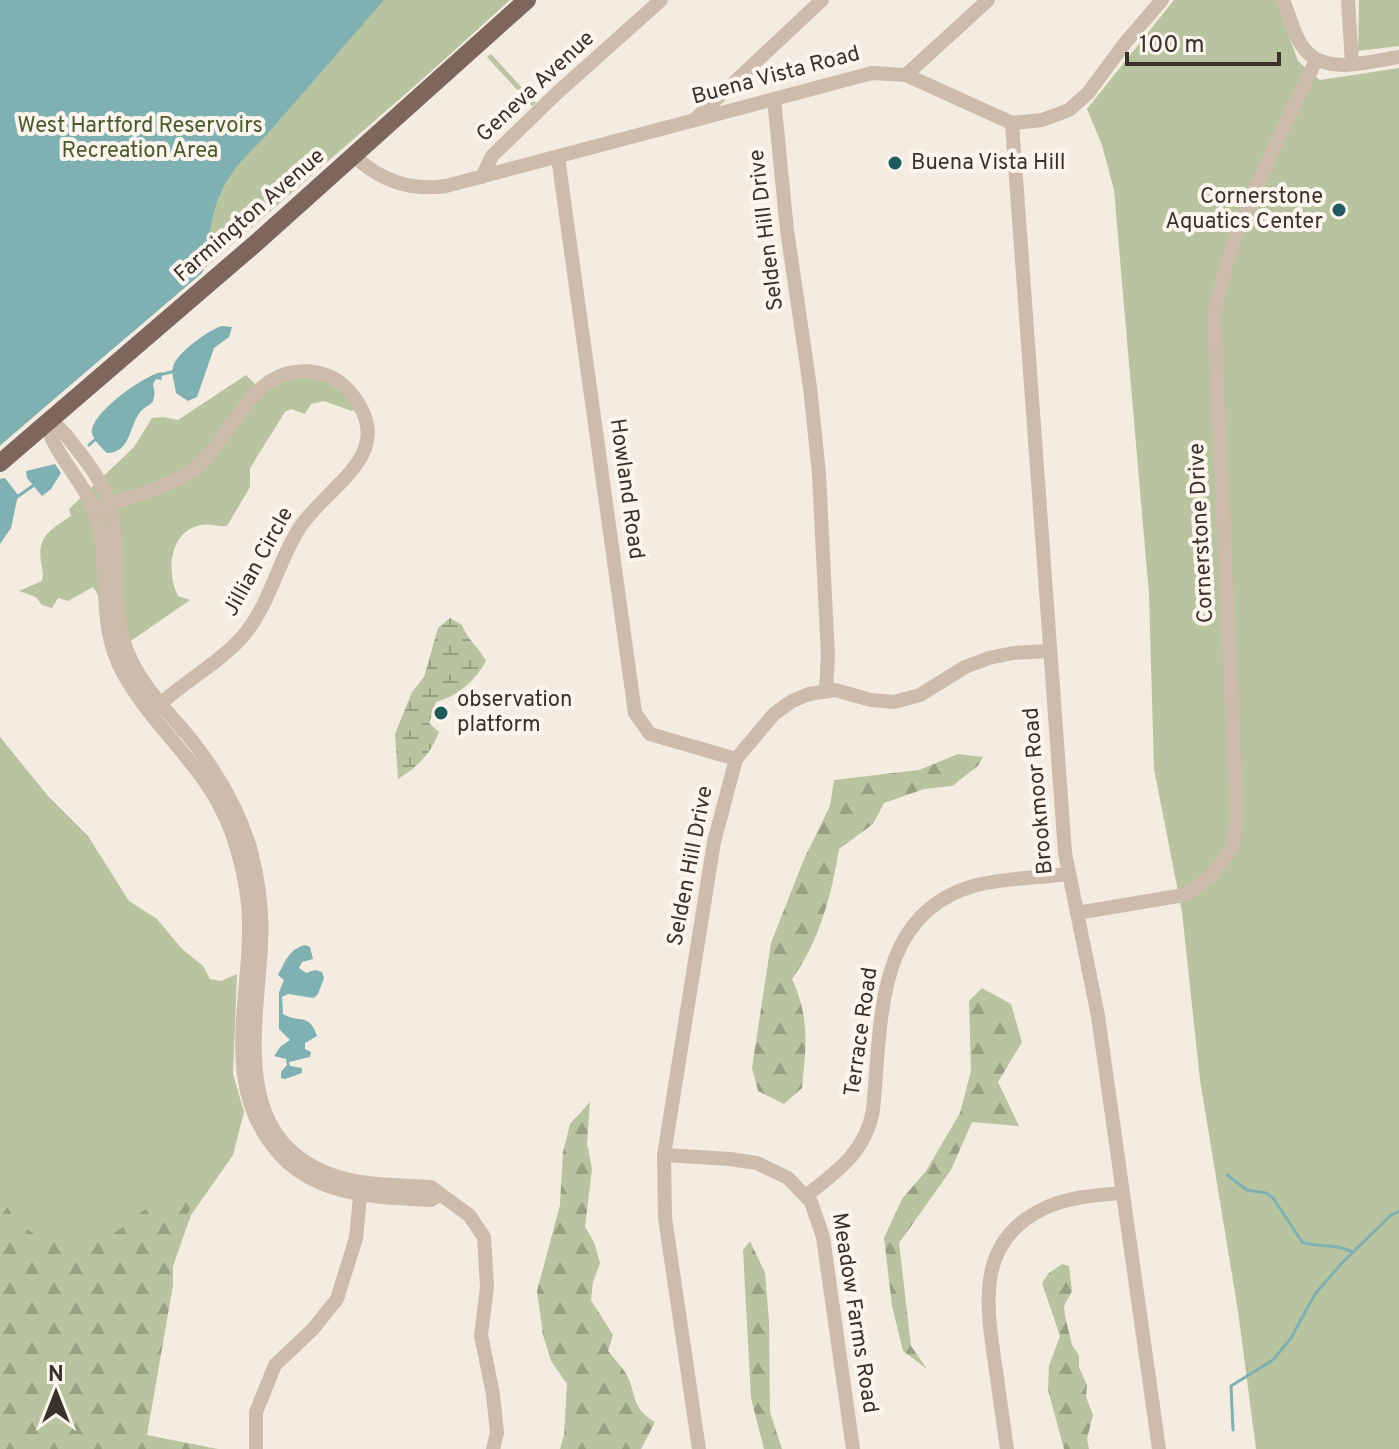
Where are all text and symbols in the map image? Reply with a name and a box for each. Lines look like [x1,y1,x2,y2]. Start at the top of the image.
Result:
scale bar [1127,16,1279,66]
street label: Geneva Avenue [471,25,601,149]
text: 100 m [1139,31,1205,61]
street label: Buena Vista Road [689,41,863,111]
park label: West Hartford Reservoirs Recreation Area [17,113,263,165]
street label: Farmington Avenue [169,143,331,289]
street label: Selden Hill Drive [744,148,790,312]
place label: Buena Vista Hill [911,150,1066,177]
marker: Buena Vista Hill [886,154,904,172]
place label: Cornerstone Aquatics Center [1165,184,1323,236]
marker: Cornerstone Aquatics Center [1330,201,1348,219]
street label: Howland Road [603,417,649,561]
street label: Cornerstone Drive [1184,442,1220,624]
street label: Jillian Circle [218,503,300,621]
place label: observation platform [457,687,572,739]
marker: observation platform [432,704,450,722]
street label: Brookmoor Road [1018,706,1060,876]
street label: Selden Hill Drive [662,784,720,948]
street label: Terrace Road [840,966,884,1098]
street label: Meadow Farms Road [825,1211,883,1415]
north arrow [16,1353,96,1433]
text: N [48,1362,64,1389]

